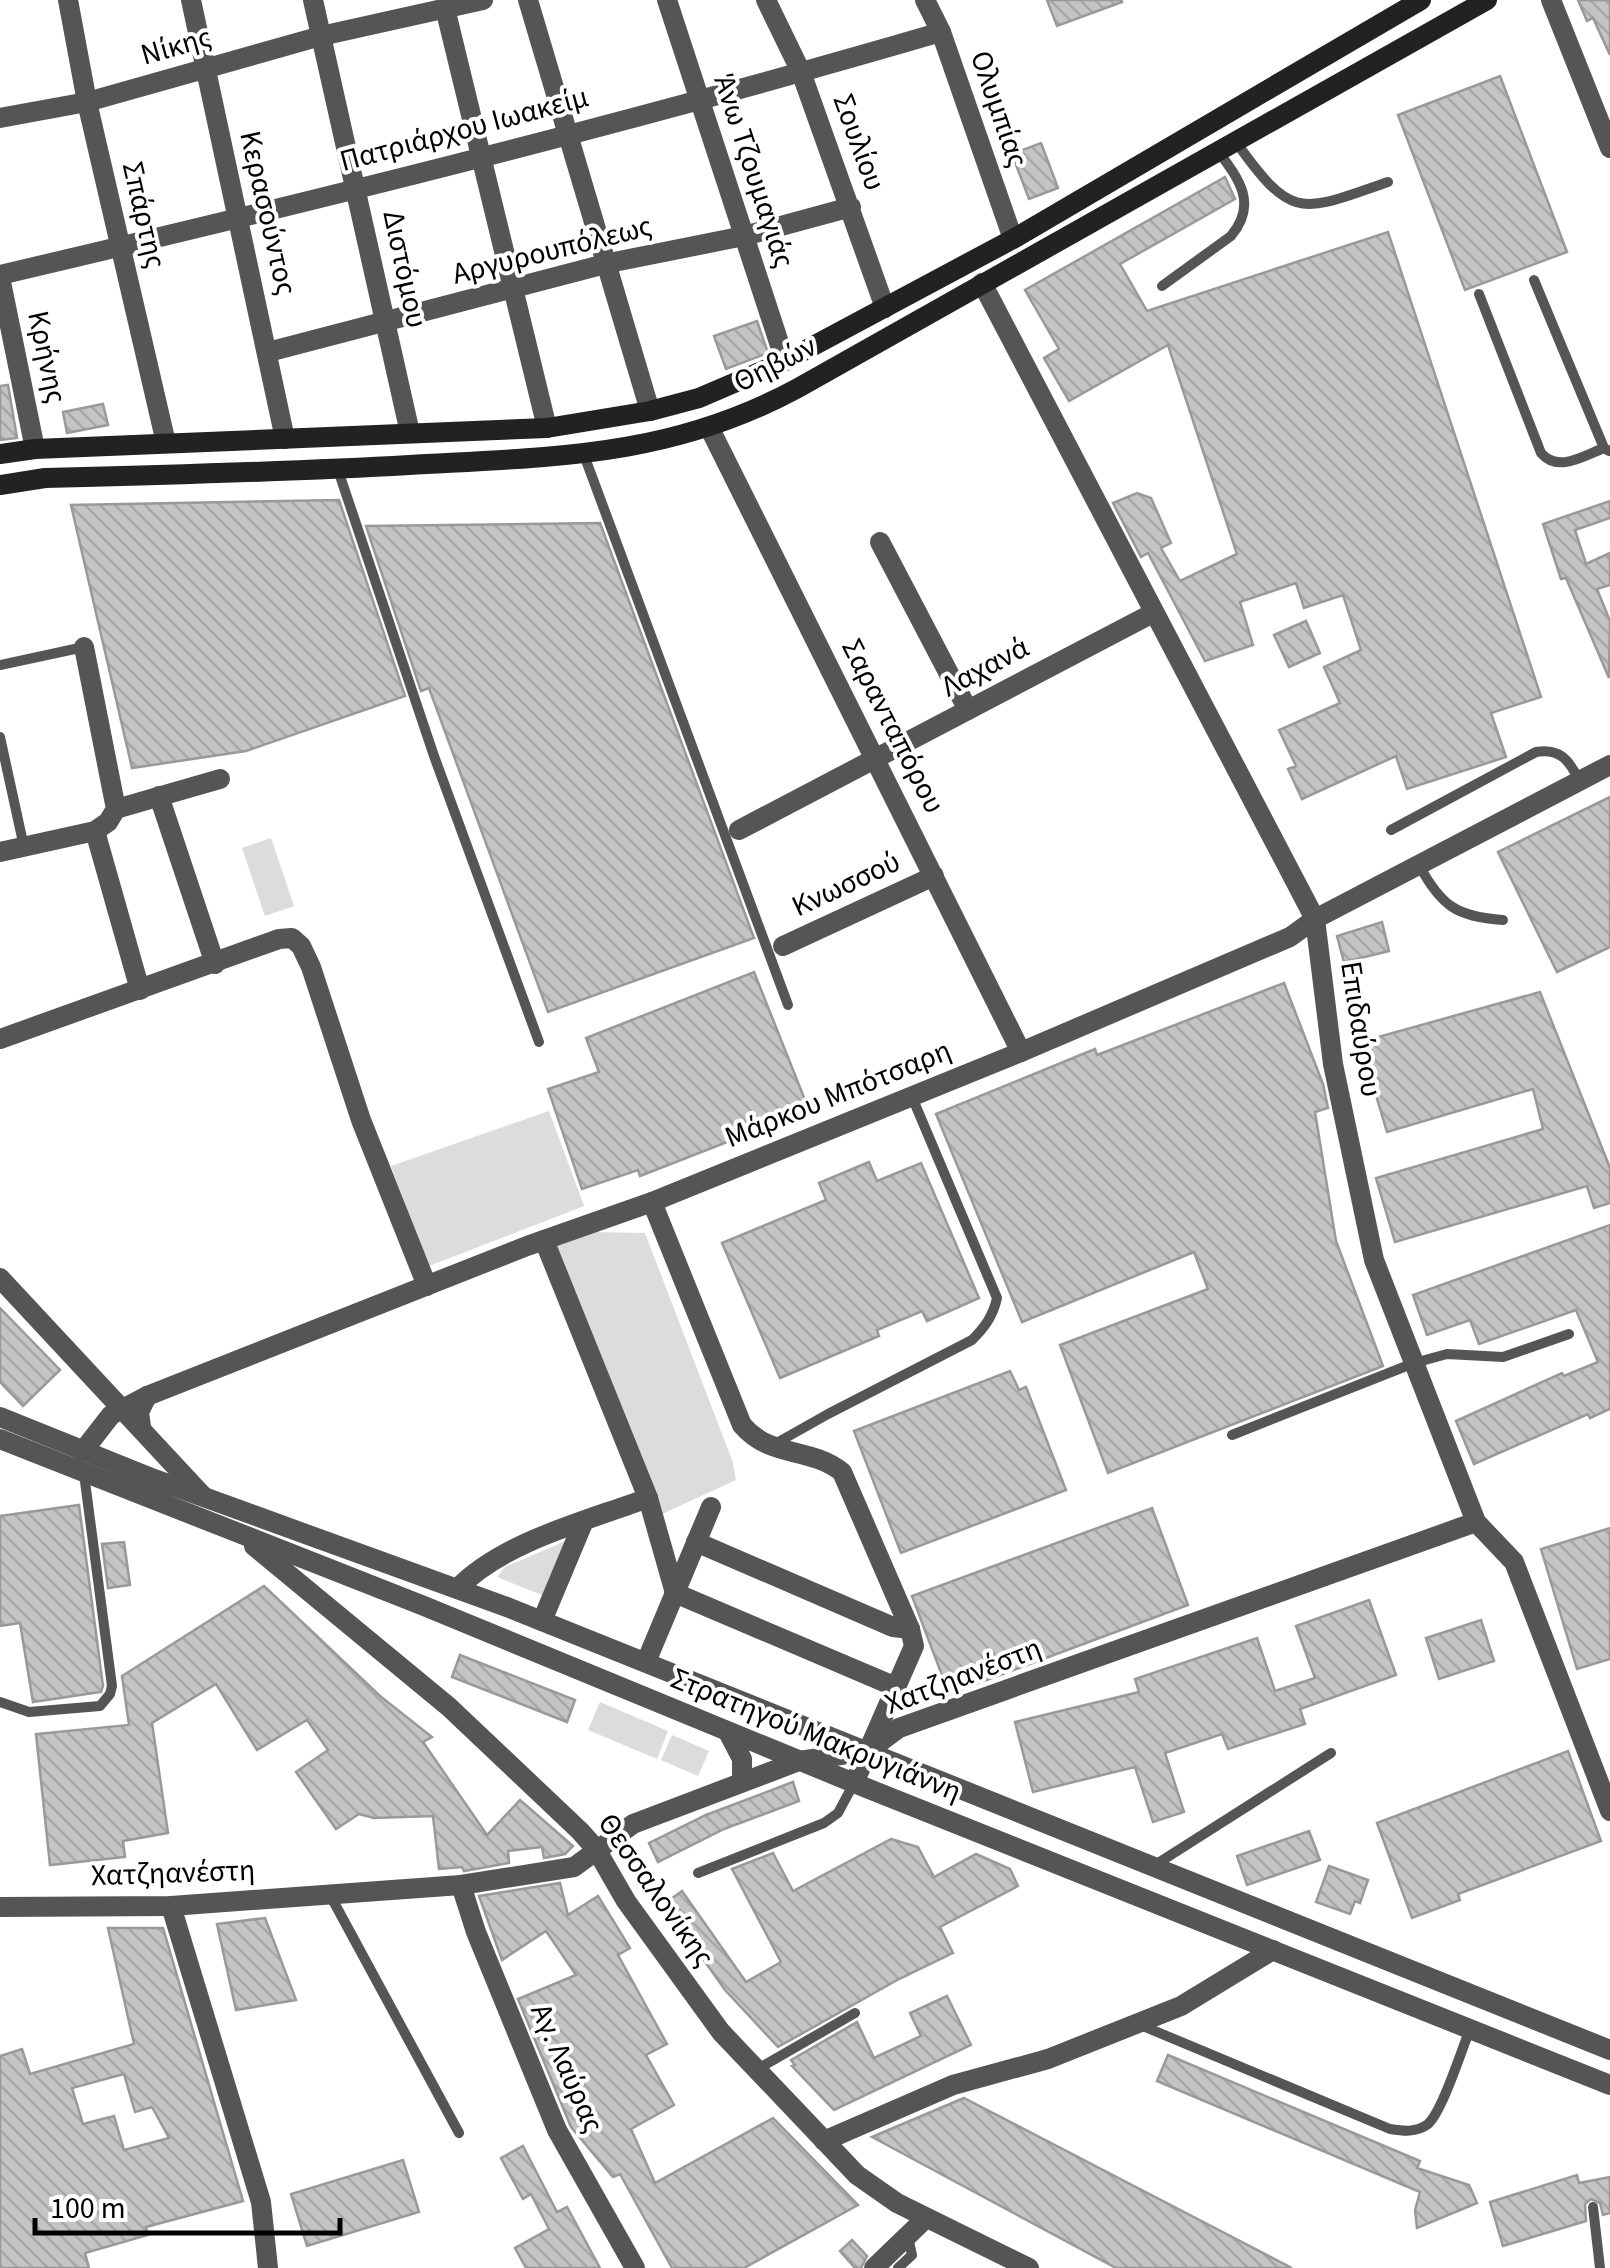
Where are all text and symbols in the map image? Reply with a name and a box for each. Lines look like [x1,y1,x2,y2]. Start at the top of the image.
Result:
street label: Νίκης [136,15,216,76]
street label: Ολυμπίας [959,45,1039,173]
street label: Άνω Τζουμαγιάς [702,69,806,273]
street label: Πατριάρχου Ιωακείμ [335,75,593,183]
street label: Σουλίου [822,88,896,196]
street label: Κερασούντος [228,127,308,299]
street label: Σπάρτης [111,157,177,273]
street label: Αργυρουπόλεως [448,204,656,296]
street label: Διστόμου [372,206,438,332]
street label: Κρήνης [16,307,78,407]
street label: Θηβών [726,325,824,403]
street label: Λαχανά [934,626,1037,708]
street label: Σαρανταπόρου [831,631,955,821]
street label: Κνωσσού [785,840,907,928]
street label: Επιδαύρου [1329,958,1393,1100]
street label: Μάρκου Μπότσαρη [718,1029,958,1159]
street label: Χατζηανέστη [879,1626,1047,1726]
street label: Στρατηγού Μακρυγιάννη [664,1657,968,1813]
street label: Θεσσαλονίκης [587,1805,725,1975]
street label: Χατζηανέστη [90,1849,256,1897]
street label: Αγ. Λαύρας [519,1997,615,2140]
scale bar [35,2173,340,2235]
text: 100 m [50,2187,126,2230]

